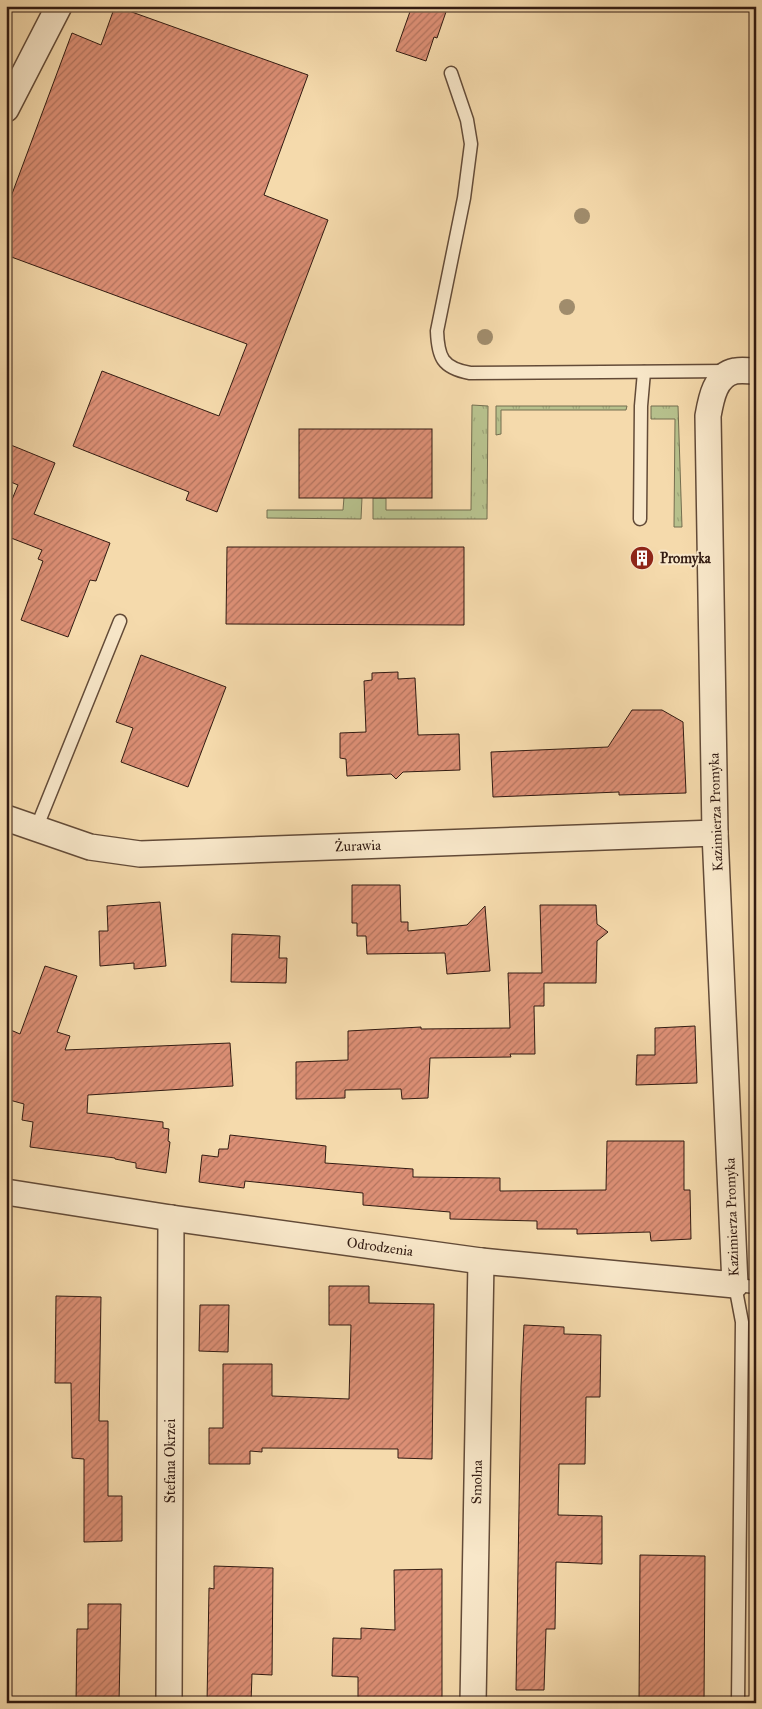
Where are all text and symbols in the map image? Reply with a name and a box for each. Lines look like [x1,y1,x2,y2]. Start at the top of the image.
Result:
building icon: Promyka [629,545,655,571]
place label: Promyka [660,550,712,568]
street label: Kazimierza Promyka [705,752,727,872]
street label: Żurawia [335,836,381,855]
street label: Kazimierza Promyka [721,1157,743,1277]
street label: Odrodzenia [346,1234,414,1260]
street label: Stefana Okrzei [162,1419,179,1503]
street label: Smolna [468,1460,486,1504]

